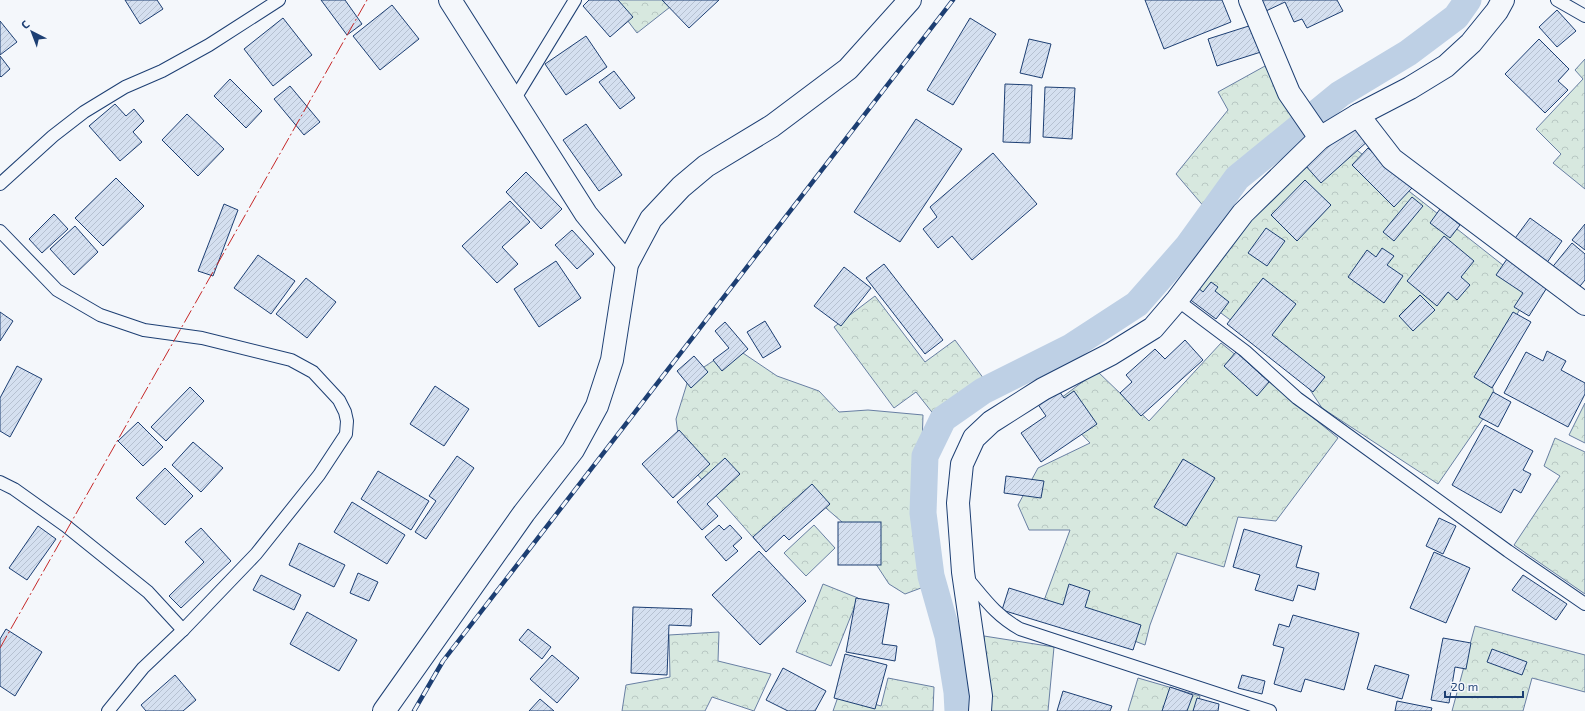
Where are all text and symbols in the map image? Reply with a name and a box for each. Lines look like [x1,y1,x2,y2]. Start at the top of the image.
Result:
north arrow [12,12,52,52]
text: С [18,17,32,31]
scale bar [1445,673,1523,699]
text: 20 m [1451,679,1478,693]

